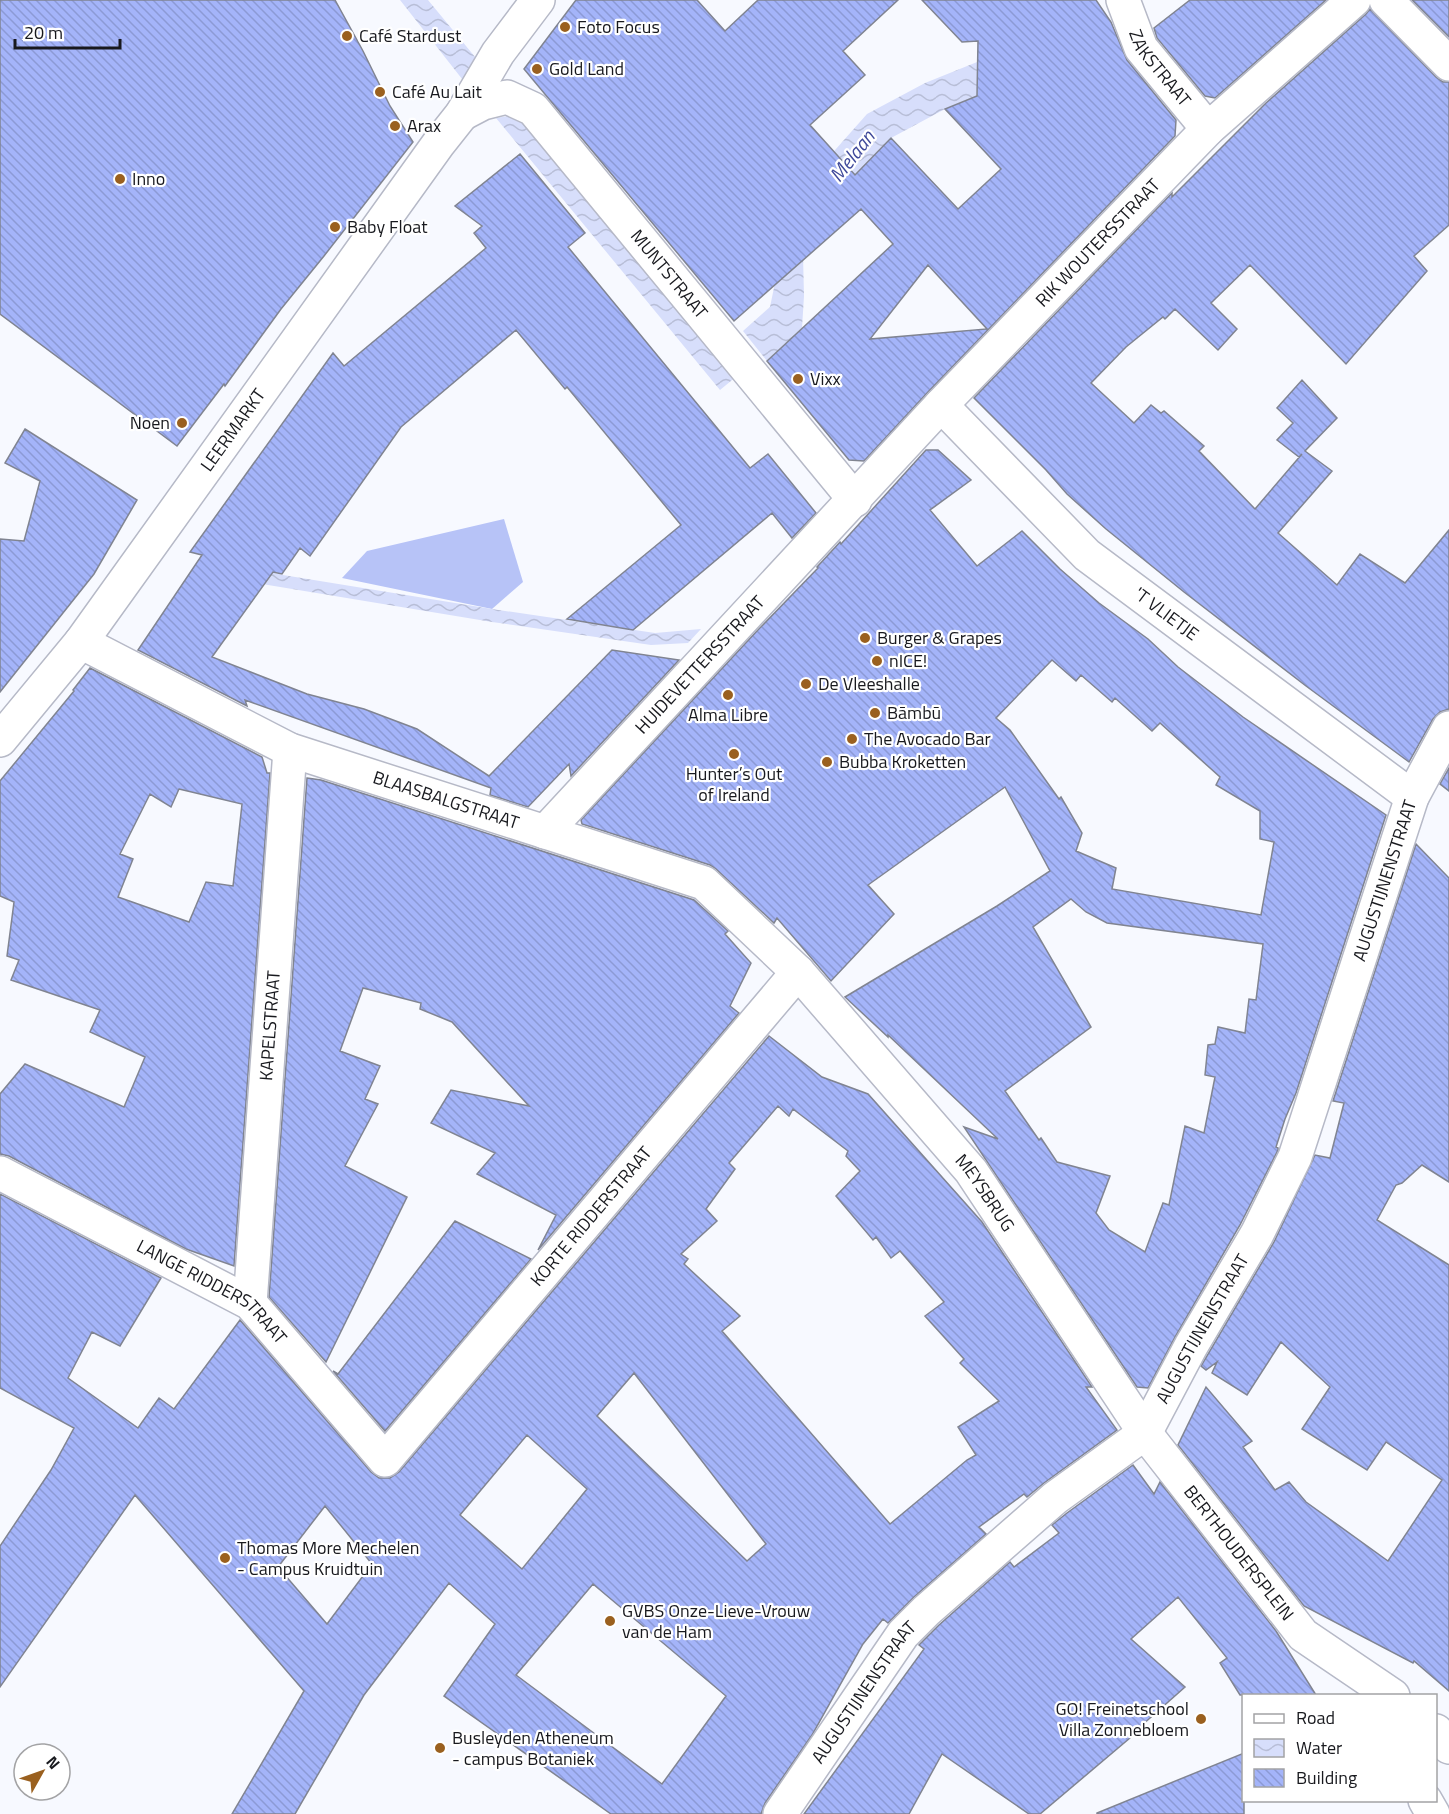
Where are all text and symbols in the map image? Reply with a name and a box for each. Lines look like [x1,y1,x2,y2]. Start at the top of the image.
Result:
scale bar [15,12,120,50]
place label: Foto Focus [577,13,660,40]
text: 20 m [24,19,63,46]
marker: Foto Focus [558,20,572,34]
place label: Café Stardust [359,22,462,49]
street label: ZAKSTRAAT [1122,26,1198,112]
marker: Café Stardust [340,29,354,43]
place label: Gold Land [549,55,624,82]
marker: Gold Land [530,62,544,76]
place label: Café Au Lait [392,78,482,105]
marker: Café Au Lait [373,85,387,99]
place label: Arax [407,112,441,139]
marker: Arax [388,119,402,133]
water label: Melaan [821,122,883,188]
place label: Inno [132,165,165,192]
marker: Inno [113,172,127,186]
street label: RIK WOUTERSSTRAAT [1029,172,1167,313]
place label: Baby Float [347,213,428,240]
marker: Baby Float [328,220,342,234]
street label: MUNTSTRAAT [624,223,715,325]
place label: Vixx [810,365,841,392]
marker: Vixx [791,372,805,386]
street label: LEERMARKT [194,382,272,477]
place label: Noen [130,409,170,436]
marker: Noen [175,416,189,430]
street label: 'T VLIETJE [1128,580,1205,647]
street label: HUIDEVETTERSSTRAAT [628,589,771,740]
place label: Burger & Grapes [877,624,1002,651]
marker: Burger & Grapes [858,631,872,645]
place label: nICE! [889,647,927,674]
marker: nICE! [870,654,884,668]
place label: De Vleeshalle [818,670,920,697]
marker: De Vleeshalle [799,677,813,691]
marker: Alma Libre [721,688,735,702]
place label: Bāmbū [887,699,941,726]
place label: Alma Libre [688,701,768,728]
marker: Bāmbū [868,706,882,720]
place label: The Avocado Bar [864,725,991,752]
marker: The Avocado Bar [845,732,859,746]
marker: Hunter’s Out of Ireland [727,747,741,761]
place label: Bubba Kroketten [839,748,966,775]
marker: Bubba Kroketten [820,755,834,769]
place label: Hunter’s Out of Ireland [686,760,783,808]
street label: BLAASBALGSTRAAT [369,763,523,836]
street label: AUGUSTIJNENSTRAAT [1346,796,1423,965]
street label: KAPELSTRAAT [252,969,287,1082]
street label: KORTE RIDDERSTRAAT [524,1140,658,1292]
street label: MEYSBRUG [949,1148,1022,1237]
street label: LANGE RIDDERSTRAAT [132,1232,294,1350]
street label: AUGUSTIJNENSTRAAT [1149,1248,1256,1408]
street label: BERTHOUDERSPLEIN [1178,1479,1301,1626]
place label: Thomas More Mechelen - Campus Kruidtuin [237,1534,419,1582]
marker: Thomas More Mechelen - Campus Kruidtuin [218,1551,232,1565]
place label: GVBS Onze-Lieve-Vrouw van de Ham [622,1597,810,1645]
marker: GVBS Onze-Lieve-Vrouw van de Ham [603,1614,617,1628]
street label: AUGUSTIJNENSTRAAT [804,1614,923,1769]
legend [1242,1694,1437,1802]
place label: GO! Freinetschool Villa Zonnebloem [1055,1695,1189,1743]
text: Road [1296,1704,1335,1731]
marker: GO! Freinetschool Villa Zonnebloem [1194,1712,1208,1726]
place label: Busleyden Atheneum - campus Botaniek [452,1724,614,1772]
text: Water [1296,1734,1342,1761]
marker: Busleyden Atheneum - campus Botaniek [433,1741,447,1755]
north arrow [12,1742,72,1802]
text: N [41,1750,66,1774]
text: Building [1296,1764,1357,1791]

